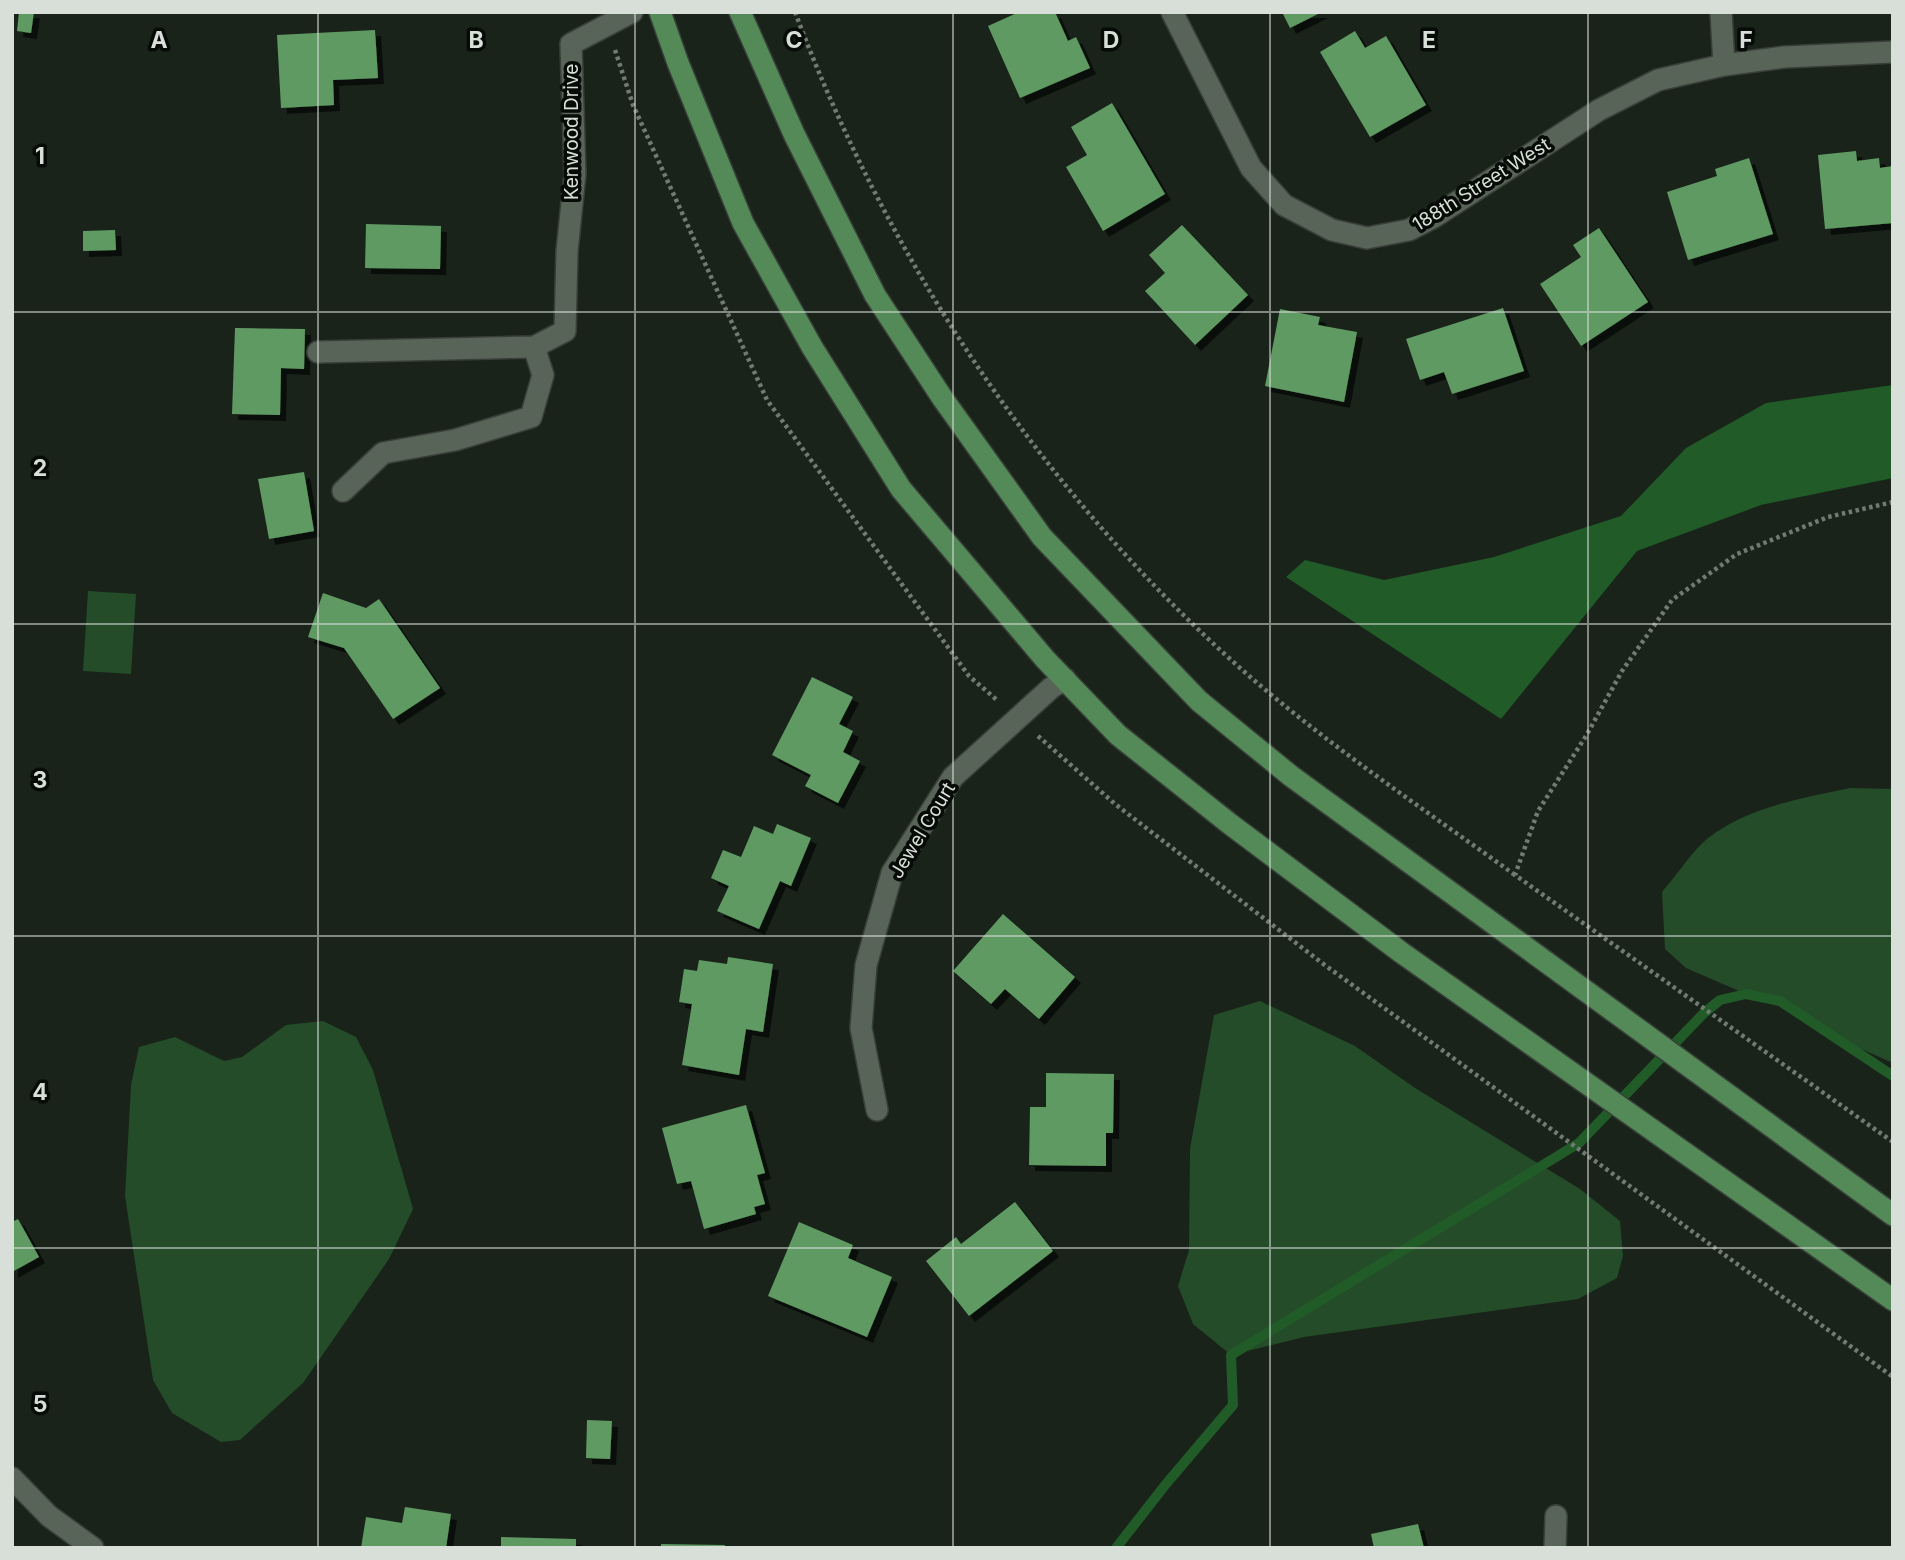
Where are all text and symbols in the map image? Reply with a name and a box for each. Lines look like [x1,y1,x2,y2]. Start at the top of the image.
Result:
text: A [150,26,168,54]
text: B [468,26,484,54]
text: C [785,26,803,54]
text: D [1103,26,1119,54]
text: E [1422,26,1436,54]
text: F [1739,26,1753,54]
street label: Kenwood Drive [560,64,583,200]
street label: 188th Street West [1408,133,1554,236]
text: 1 [35,142,45,170]
text: 2 [33,454,47,482]
text: 3 [33,766,47,794]
street label: Jewel Court [885,778,960,882]
text: 4 [32,1078,48,1106]
text: 5 [33,1390,47,1418]

